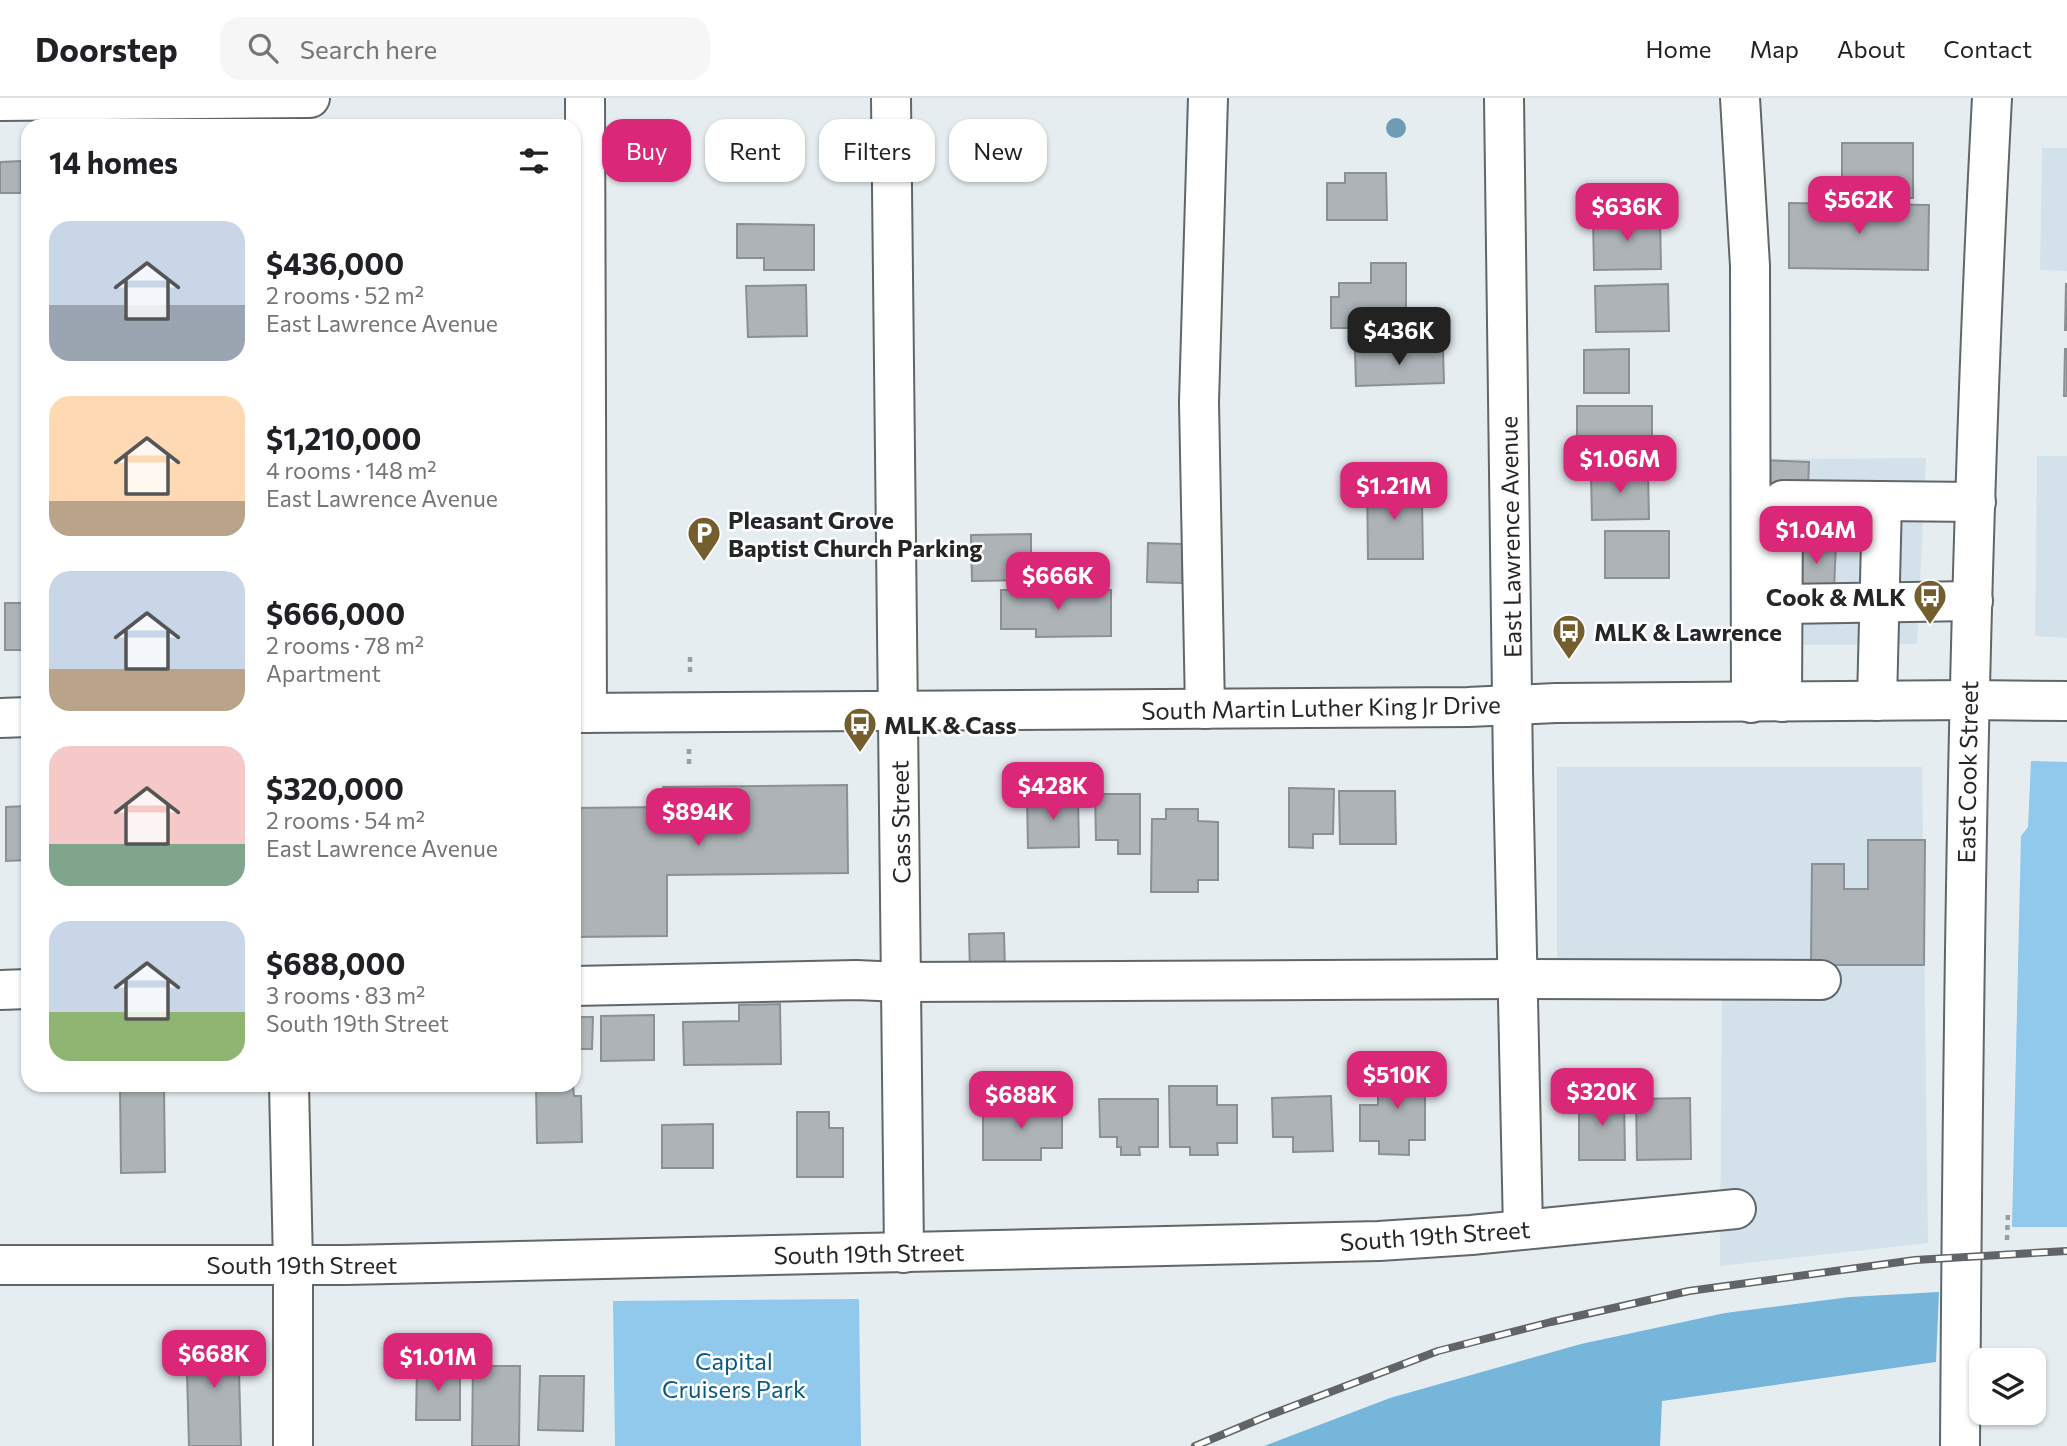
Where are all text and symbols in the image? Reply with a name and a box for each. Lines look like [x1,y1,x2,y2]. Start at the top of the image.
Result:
search box [220,17,710,80]
text: Doorstep [35,28,178,69]
icon: search [244,29,282,67]
text: Search here [300,33,437,64]
text: Home [1646,34,1712,63]
text: Map [1750,34,1799,63]
text: About [1837,34,1905,63]
text: Contact [1943,34,2032,63]
chip: Buy [602,119,691,182]
chip: Rent [705,119,805,182]
chip: Filters [819,119,935,182]
chip: New [949,119,1047,182]
icon: filters [515,142,553,180]
text: 14 homes [49,143,178,180]
pin: $562K [1810,176,1908,236]
pin: $636K [1578,184,1676,243]
text: $562K [1824,185,1894,213]
text: $636K [1592,192,1662,220]
text: $436,000 [266,244,404,281]
icon: home [105,249,189,333]
text: 2 rooms · 52 m² [266,281,424,309]
pin: $436K [1350,308,1448,367]
text: East Lawrence Avenue [266,309,498,337]
text: $436K [1364,316,1434,344]
street label: East Lawrence Avenue [1493,416,1527,658]
text: $1,210,000 [266,419,421,456]
icon: home [105,424,189,508]
pin: $1.06M [1563,436,1677,495]
text: $1.06M [1579,444,1661,472]
text: 4 rooms · 148 m² [266,456,437,484]
pin: $1.21M [1337,462,1451,522]
text: $1.21M [1356,471,1432,499]
text: East Lawrence Avenue [266,484,498,512]
place label: Pleasant Grove Baptist Church Parking [728,505,983,562]
pin: $1.04M [1759,506,1873,566]
parking icon: Pleasant Grove Baptist Church Parking [685,514,723,563]
text: $1.04M [1776,515,1856,543]
pin: $666K [1009,552,1107,612]
text: $666K [1022,561,1094,589]
bus stop icon: Cook & MLK [1911,577,1949,626]
place label: Cook & MLK [1766,582,1906,611]
text: $666,000 [266,594,405,631]
icon: home [105,599,189,683]
bus stop icon: MLK & Lawrence [1550,612,1588,661]
place label: MLK & Lawrence [1594,617,1782,646]
text: 2 rooms · 78 m² [266,631,424,659]
text: Apartment [266,659,381,687]
street label: East Cook Street [1951,680,1983,864]
street label: South Martin Luther King Jr Drive [1141,689,1501,725]
bus stop icon: MLK & Cass [841,705,879,754]
place label: MLK & Cass [884,710,1017,739]
street label: Cass Street [884,760,916,884]
pin: $428K [1004,762,1102,822]
text: $320,000 [266,769,404,806]
text: $428K [1018,771,1088,799]
icon: home [105,774,189,858]
pin: $894K [649,788,747,848]
text: $894K [662,797,734,825]
text: 2 rooms · 54 m² [266,806,425,834]
text: East Lawrence Avenue [266,834,498,862]
text: $688,000 [266,944,405,981]
icon: home [105,949,189,1033]
text: 3 rooms · 83 m² [266,981,425,1009]
text: South 19th Street [266,1009,449,1037]
pin: $510K [1348,1052,1446,1111]
text: $510K [1363,1060,1431,1088]
pin: $320K [1553,1068,1651,1128]
pin: $688K [972,1072,1070,1131]
text: $320K [1567,1077,1637,1105]
text: $688K [985,1080,1057,1108]
street label: South 19th Street [1339,1214,1531,1256]
street label: South 19th Street [773,1237,965,1269]
street label: South 19th Street [207,1250,398,1279]
pin: $668K [165,1330,263,1390]
pin: $1.01M [381,1334,495,1393]
text: $668K [178,1339,250,1367]
text: $1.01M [399,1342,477,1370]
park label: Capital Cruisers Park [662,1346,806,1403]
map controls [1969,1348,2046,1425]
button: layers [1969,1348,2046,1425]

